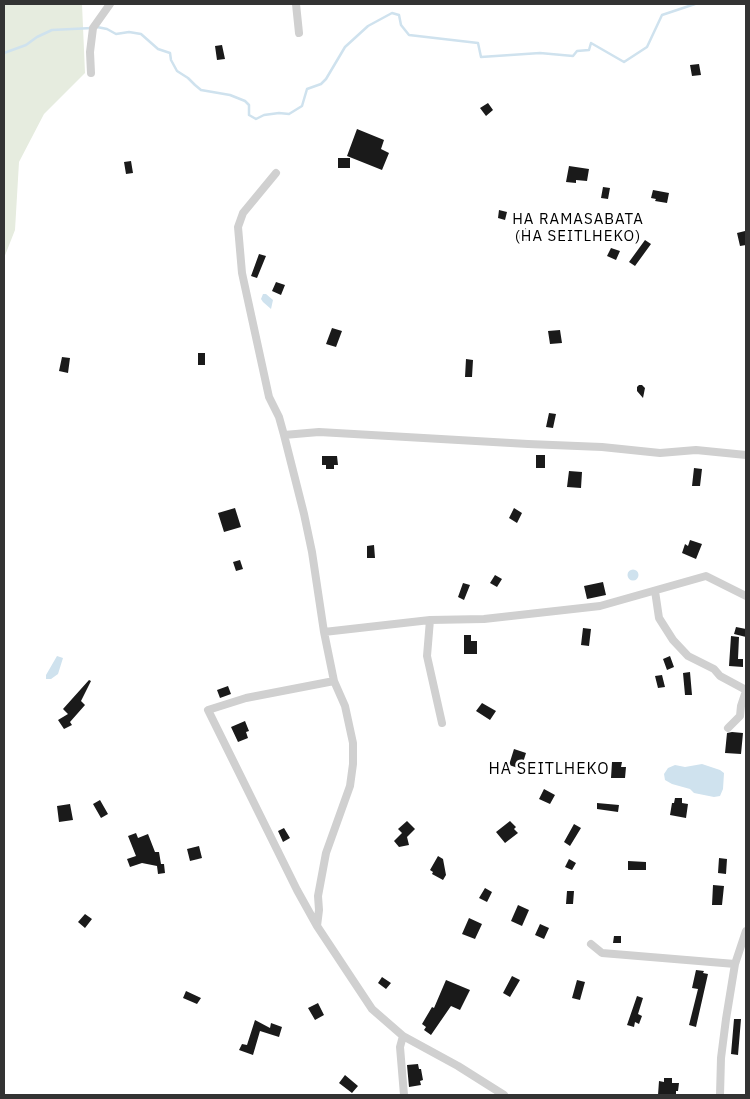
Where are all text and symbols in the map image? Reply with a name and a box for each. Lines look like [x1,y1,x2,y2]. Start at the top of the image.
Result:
district label: HA RAMASABATA (HA SEITLHEKO) [511,211,645,246]
district label: HA SEITLHEKO [487,759,611,779]

